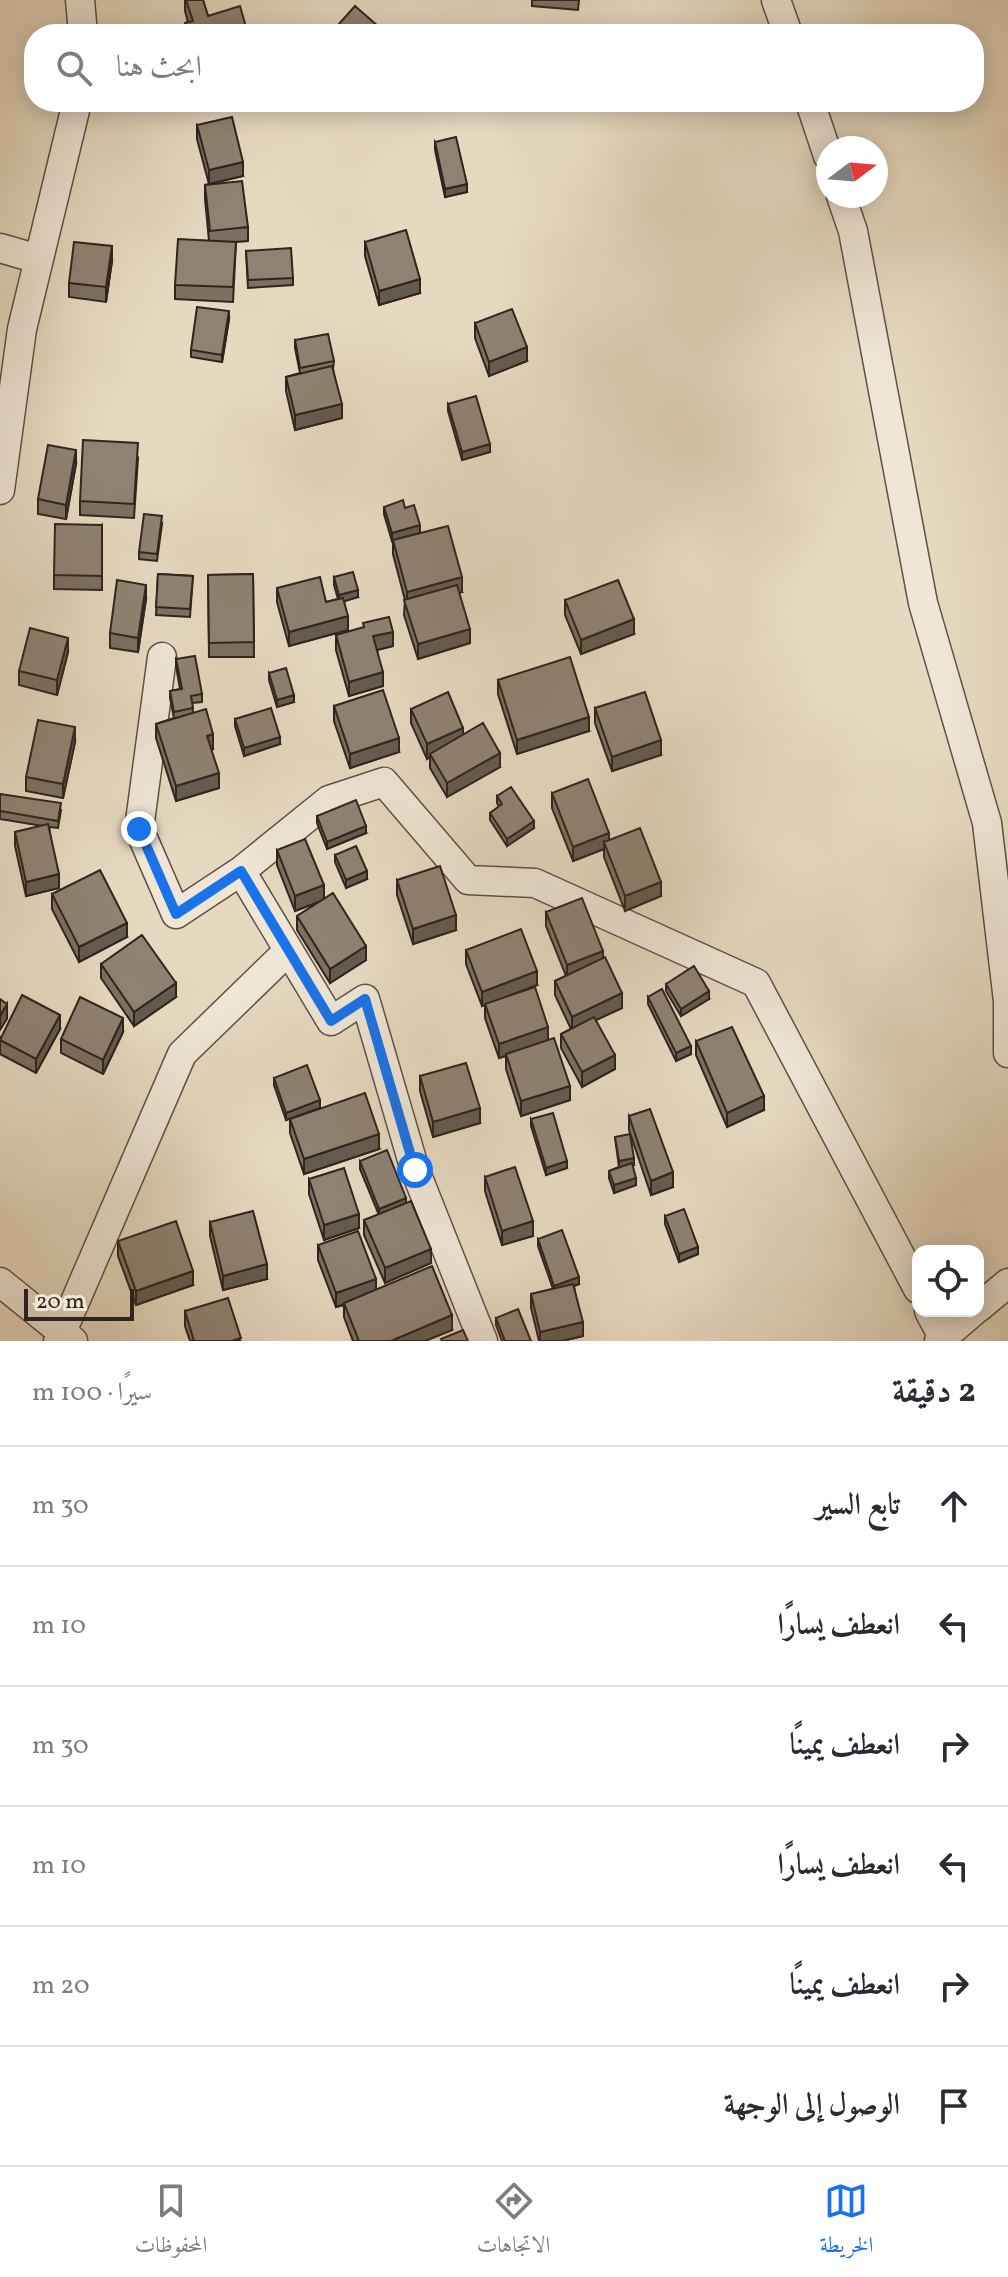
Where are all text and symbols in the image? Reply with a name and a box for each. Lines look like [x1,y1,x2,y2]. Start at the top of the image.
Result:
search box [24,24,984,112]
icon: search [52,46,96,90]
text: ابحث هنا [116,47,202,89]
north arrow [816,136,888,208]
route end [121,811,157,847]
route start [397,1152,433,1188]
map controls [912,1245,984,1317]
button: locate [912,1245,984,1317]
scale bar [24,1285,134,1321]
text: 20 m [36,1287,85,1318]
text: 2 دقيقة [892,1369,976,1416]
text: سيرًا · 100 m [32,1375,152,1411]
icon: ahead [932,1484,976,1528]
text: تابع السير [816,1485,900,1527]
text: 30 m [32,1488,89,1524]
icon: left [932,1604,976,1648]
text: انعطف يسارًا [777,1605,900,1647]
text: 10 m [32,1608,86,1644]
icon: right [932,1724,976,1768]
text: انعطف يمينًا [789,1725,900,1767]
text: 30 m [32,1728,89,1764]
icon: left [932,1844,976,1888]
text: انعطف يسارًا [777,1845,900,1887]
text: 10 m [32,1848,86,1884]
icon: right [932,1964,976,2008]
text: انعطف يمينًا [789,1965,900,2007]
text: 20 m [32,1968,90,2004]
icon: arrive [932,2084,976,2128]
text: الوصول إلى الوجهة [724,2085,900,2127]
tab: المحفوظات [135,2179,207,2266]
tab: الاتجاهات [477,2179,550,2266]
tab: الخريطة [820,2179,873,2266]

